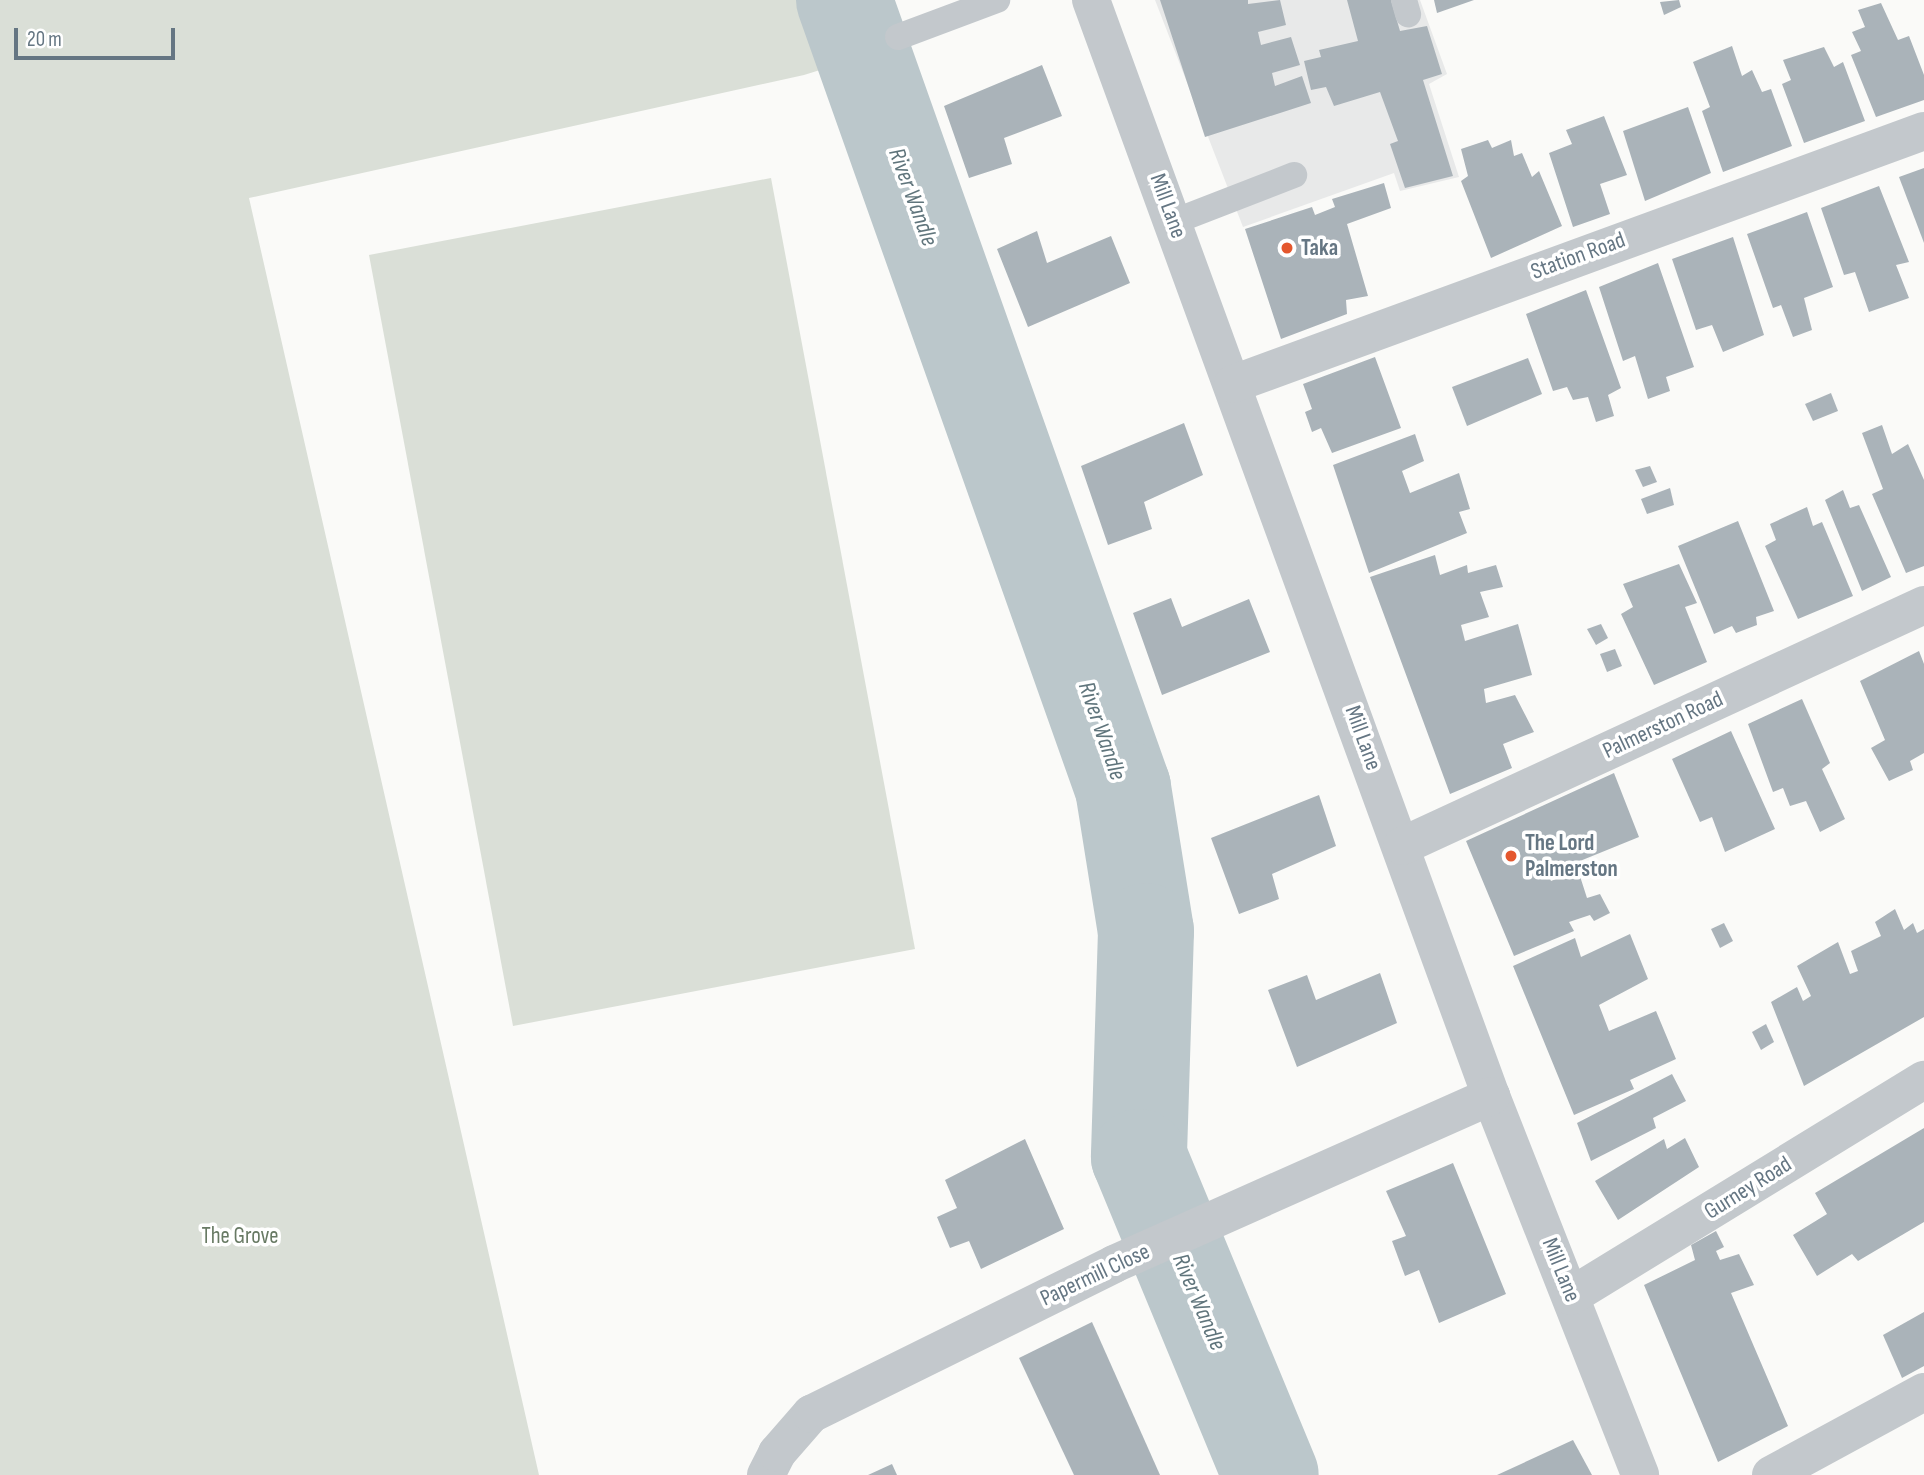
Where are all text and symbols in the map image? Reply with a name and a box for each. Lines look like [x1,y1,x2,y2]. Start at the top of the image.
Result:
scale bar [18,14,178,58]
text: 20 m [27,27,62,52]
water label: River Wandle [882,144,944,250]
street label: Mill Lane [1144,170,1192,242]
street label: Station Road [1527,226,1629,286]
place label: Taka [1301,234,1338,262]
marker: Taka [1279,240,1295,256]
water label: River Wandle [1072,678,1132,784]
street label: Palmerston Road [1599,685,1727,765]
street label: Mill Lane [1339,702,1387,774]
place label: The Lord Palmerston [1525,829,1618,883]
marker: The Lord Palmerston [1503,848,1519,864]
street label: Gurney Road [1699,1150,1797,1226]
park label: The Grove [202,1222,278,1250]
street label: Mill Lane [1536,1234,1586,1306]
street label: Papermill Close [1036,1238,1154,1312]
water label: River Wandle [1166,1249,1232,1355]

